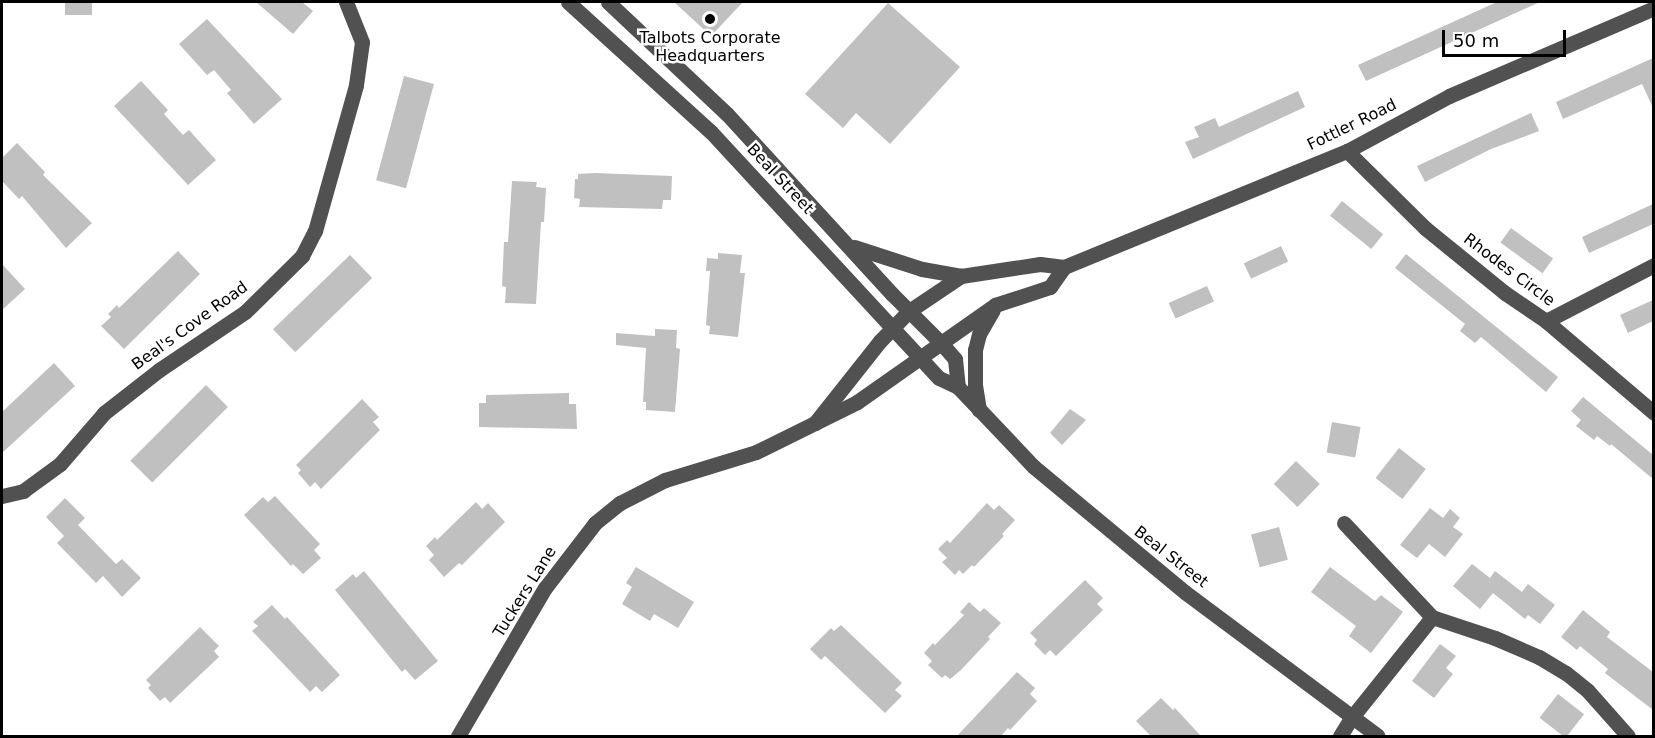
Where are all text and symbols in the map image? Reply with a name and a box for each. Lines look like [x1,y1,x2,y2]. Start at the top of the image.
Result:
marker: Talbots Corporate Headquarters [703,12,717,26]
scale bar [1445,18,1570,56]
place label: Talbots Corporate Headquarters [640,28,780,66]
text: 50 m [1453,30,1499,51]
street label: Fottler Road [1304,95,1400,155]
street label: Beal Street [743,140,817,218]
street label: Rhodes Circle [1460,229,1558,311]
street label: Beal's Cove Road [128,278,252,374]
street label: Beal Street [1130,522,1212,592]
street label: Tuckers Lane [489,543,561,641]

